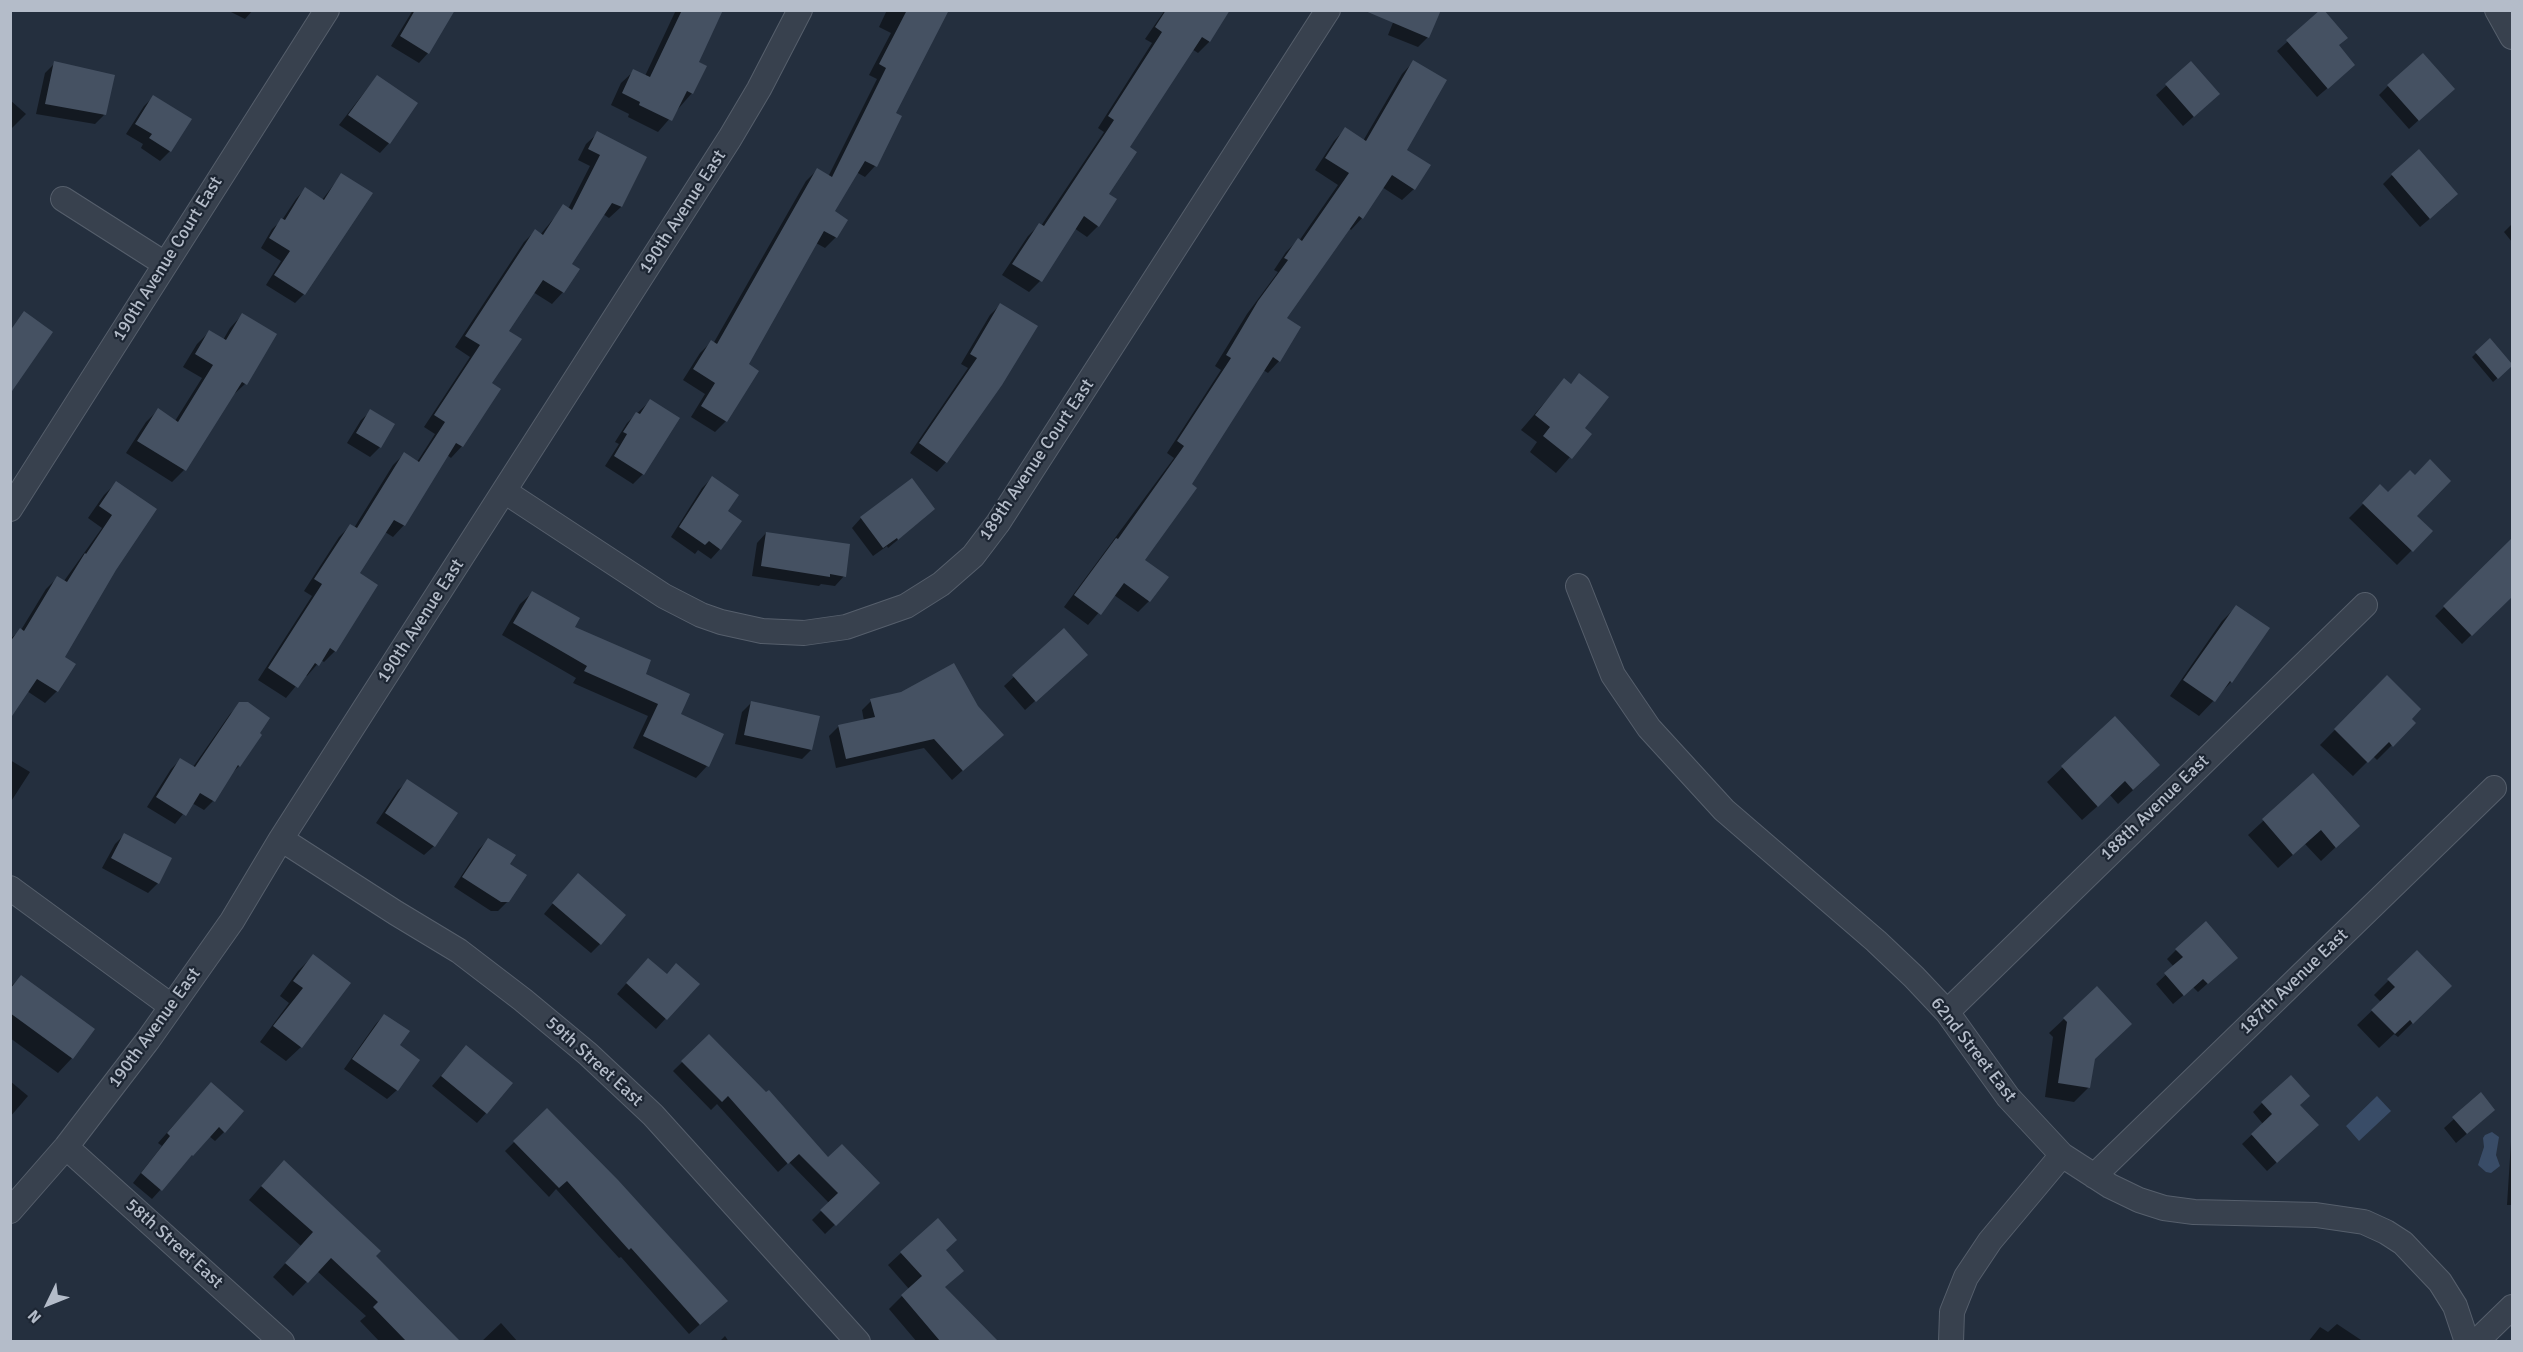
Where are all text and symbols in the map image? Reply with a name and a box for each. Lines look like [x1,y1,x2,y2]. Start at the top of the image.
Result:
street label: 190th Avenue East [635,146,731,278]
street label: 190th Avenue Court East [108,173,228,345]
street label: 189th Avenue Court East [975,375,1099,545]
street label: 190th Avenue East [373,555,469,687]
street label: 188th Avenue East [2096,751,2214,865]
street label: 187th Avenue East [2235,925,2353,1039]
street label: 190th Avenue East [104,964,206,1092]
street label: 62nd Street East [1925,993,2021,1107]
street label: 59th Street East [541,1013,647,1111]
street label: 58th Street East [121,1195,227,1293]
north arrow [18,1274,78,1334]
text: N [24,1305,46,1327]

